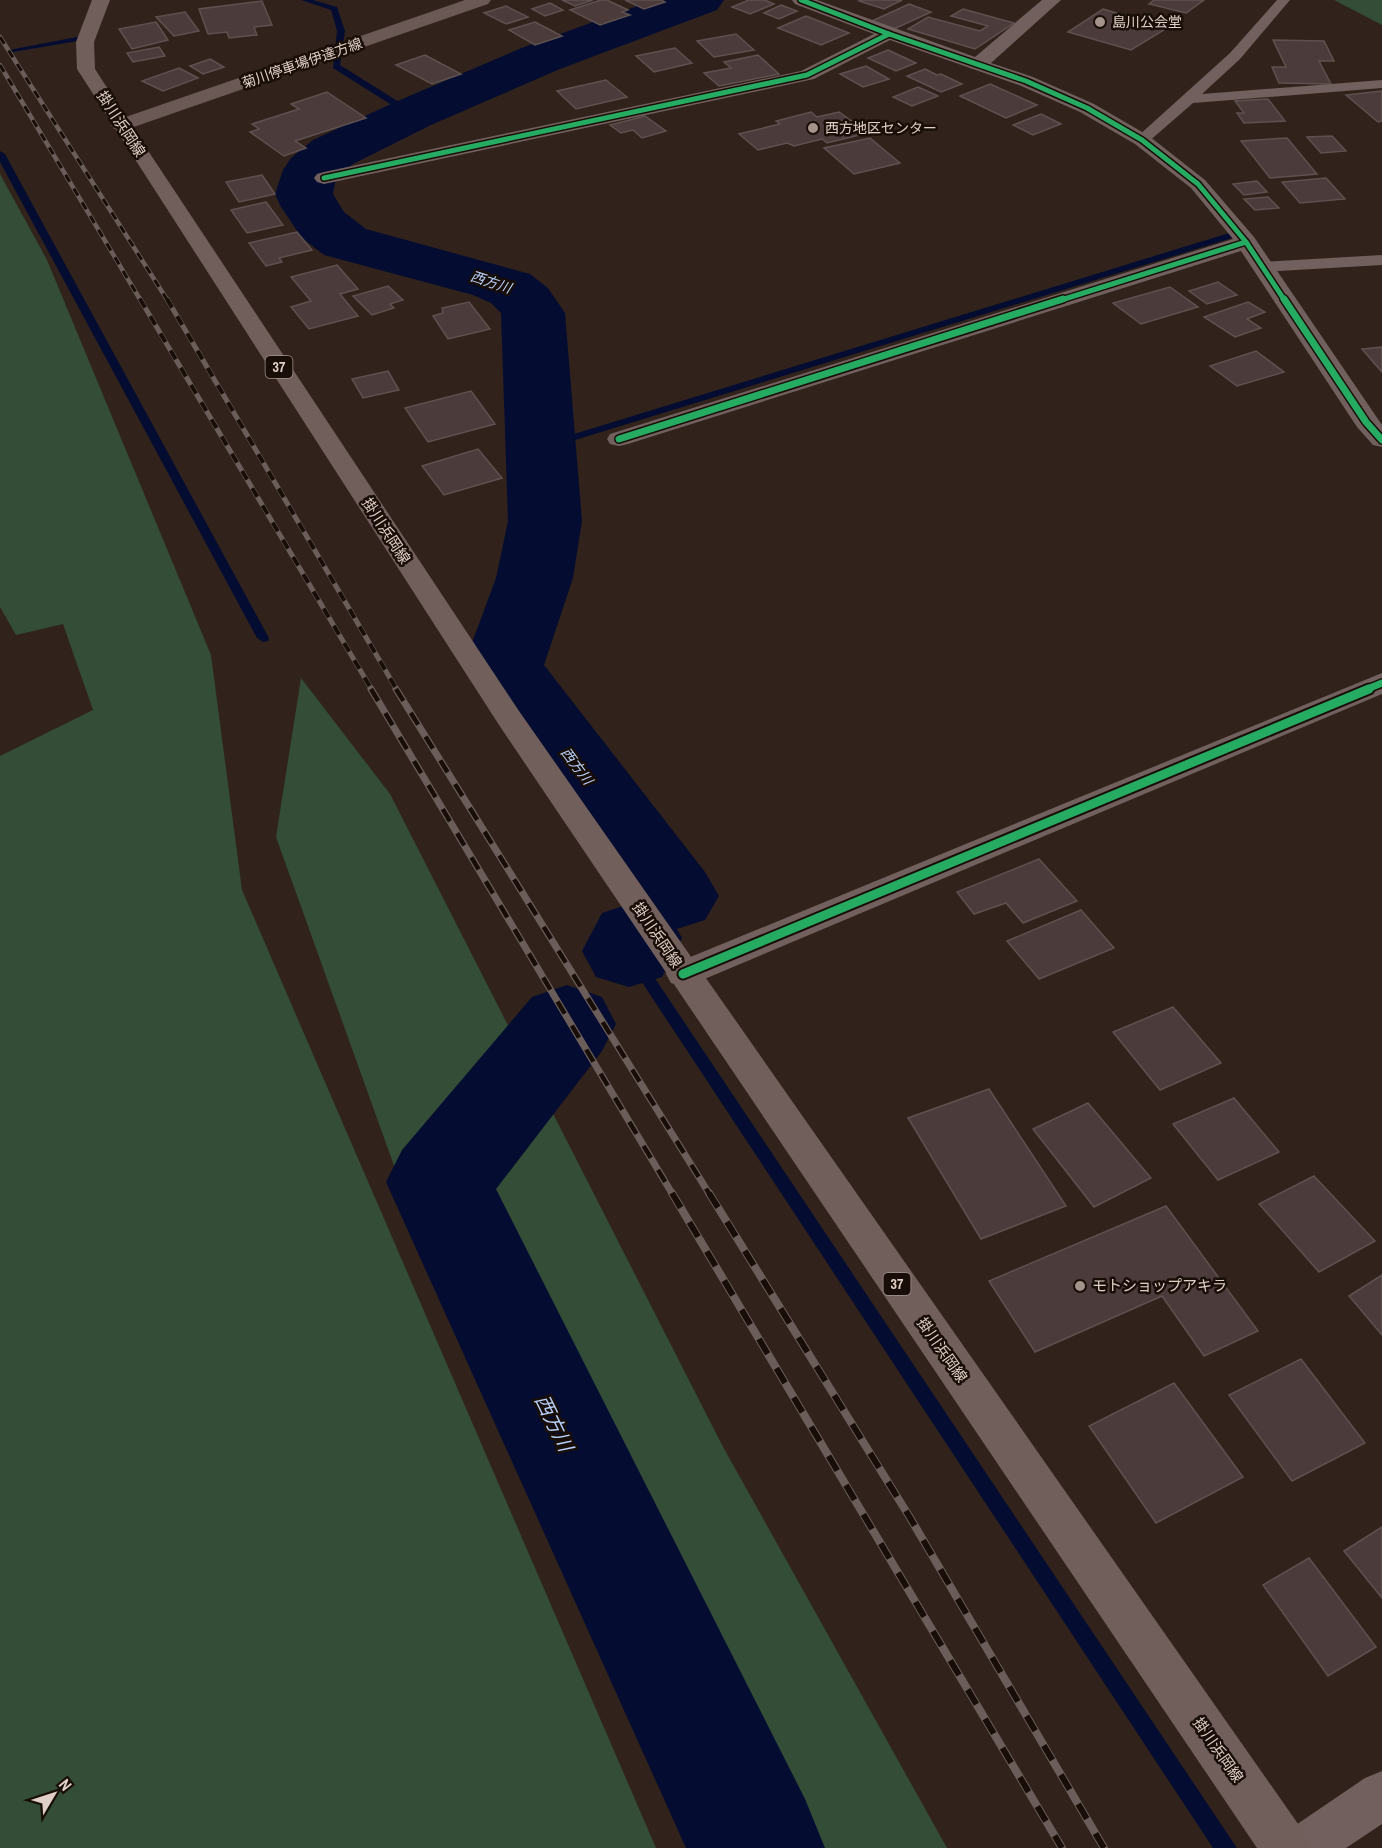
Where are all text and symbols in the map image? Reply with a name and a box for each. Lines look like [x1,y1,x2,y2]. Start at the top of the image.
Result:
place label: 島川公会堂 [1112,13,1182,31]
marker: 島川公会堂 [1093,15,1107,29]
street label: 菊川停車場伊達方線 [240,34,364,92]
street label: 掛川浜岡線 [92,87,151,161]
place label: 西方地区センター [825,119,937,137]
marker: 西方地区センター [806,121,820,135]
water label: 西方川 [468,267,516,298]
road number: 37 [266,356,292,378]
street label: 掛川浜岡線 [357,494,416,568]
water label: 西方川 [557,744,598,790]
street label: 掛川浜岡線 [628,898,687,972]
road number: 37 [884,1273,910,1295]
place label: モトショップアキラ [1092,1275,1227,1296]
marker: モトショップアキラ [1073,1279,1087,1293]
street label: 掛川浜岡線 [912,1313,973,1386]
water label: 西方川 [529,1390,581,1457]
street label: 掛川浜岡線 [1188,1713,1249,1786]
north arrow [24,1764,84,1824]
text: N [54,1774,77,1795]

